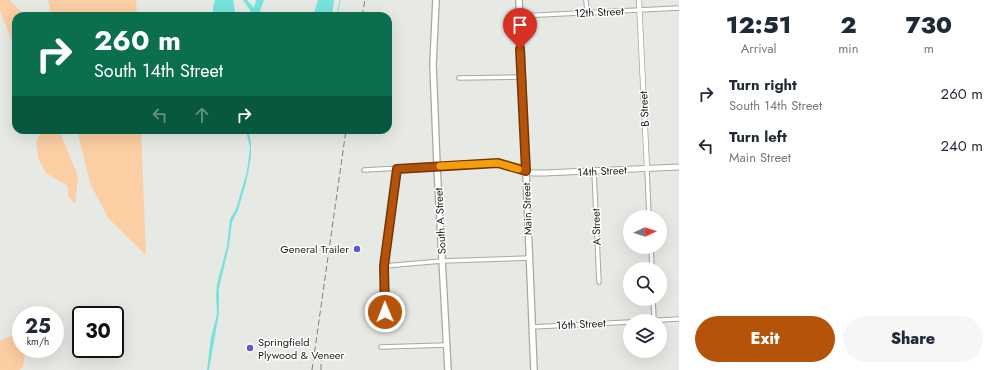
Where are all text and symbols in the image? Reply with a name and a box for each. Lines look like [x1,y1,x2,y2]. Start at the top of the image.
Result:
street label: 12th Street [574,3,624,21]
text: 12:51 [726,7,791,42]
text: 2 [840,7,857,42]
text: 730 [905,7,952,42]
pin [503,8,537,49]
icon: arrive [509,14,531,36]
text: 260 m [94,20,181,61]
icon: right [28,28,80,80]
text: Arrival [741,39,777,58]
text: min [838,39,859,58]
text: m [924,39,934,58]
text: South 14th Street [94,58,223,84]
text: Turn right [729,74,797,96]
icon: right [695,83,717,105]
text: 260 m [941,83,983,105]
street label: B Street [635,90,653,127]
text: South 14th Street [729,96,822,115]
icon: left [149,104,171,126]
icon: ahead [191,104,213,126]
icon: right [233,104,255,126]
text: Turn left [729,126,787,148]
icon: left [695,135,717,157]
text: 240 m [941,135,983,157]
text: Main Street [729,148,791,167]
street label: 14th Street [577,162,627,180]
street label: Main Street [518,182,536,235]
street label: South A Street [430,187,450,255]
street label: A Street [587,208,605,246]
north arrow [623,210,667,254]
map controls [623,210,667,358]
place label: General Trailer [280,241,349,257]
marker: General Trailer [352,244,362,254]
button: search [623,262,667,306]
position arrow [364,291,406,333]
speed limit sign: 30 [72,306,124,358]
text: 25 [25,312,51,341]
button: layers [623,314,667,358]
street label: 16th Street [556,315,606,333]
button: Exit [695,316,835,362]
button: Share [843,316,983,362]
text: km/h [27,334,49,349]
place label: Springfield Plywood & Veneer [258,334,344,363]
marker: Springfield Plywood & Veneer [245,343,255,353]

